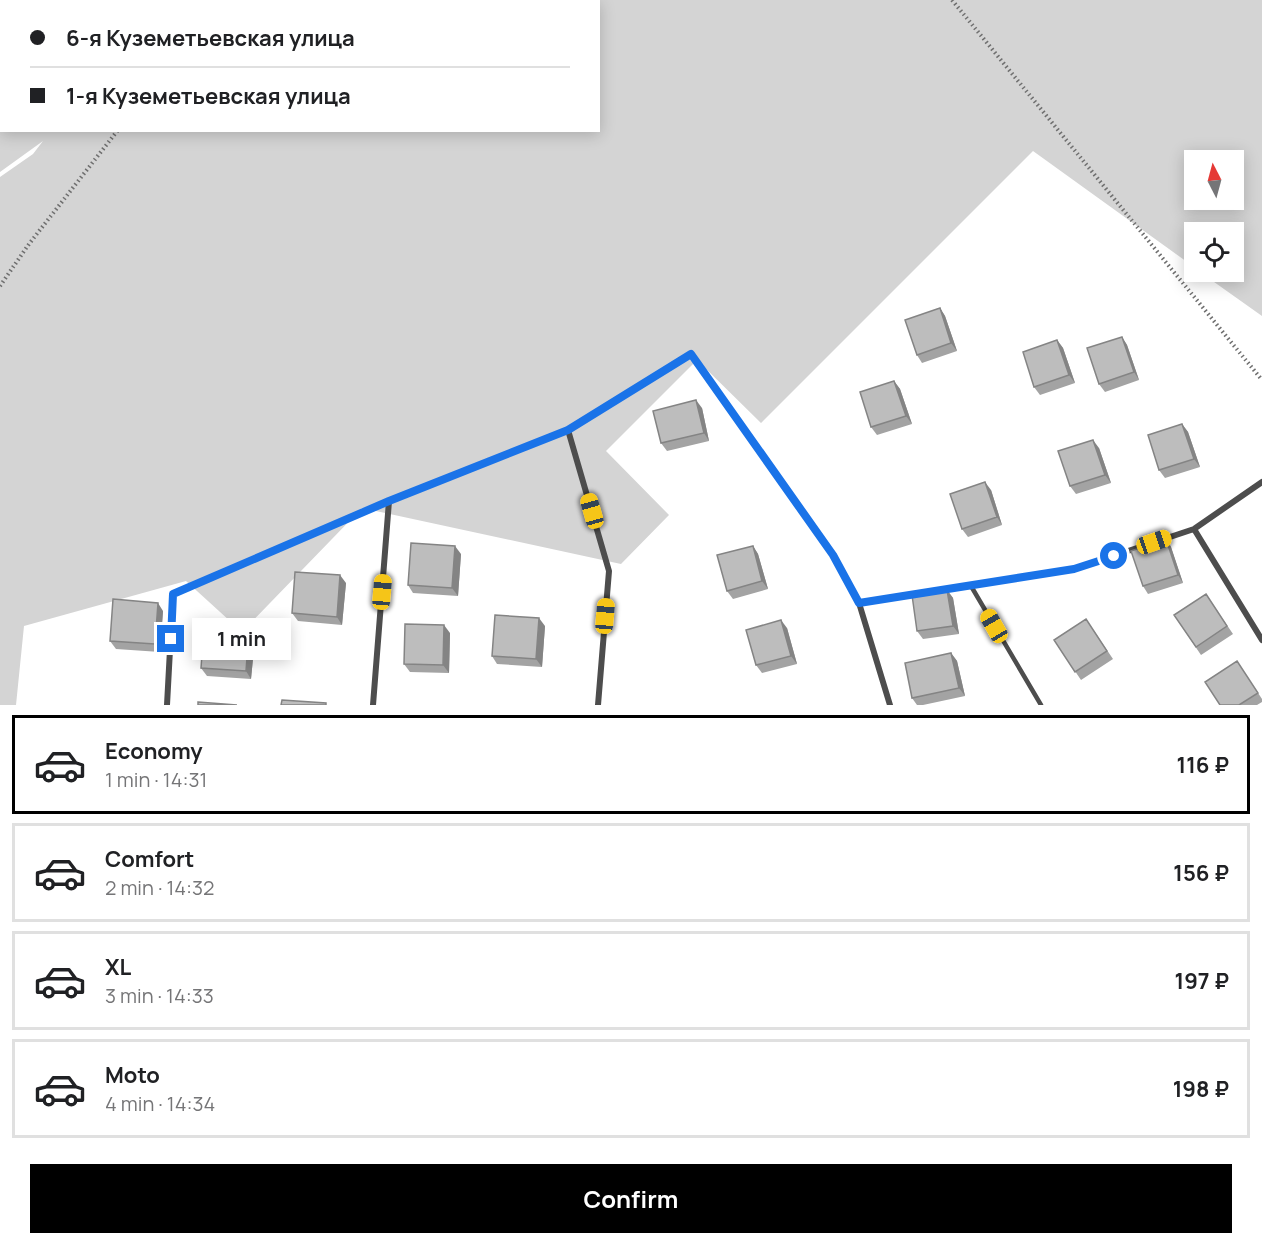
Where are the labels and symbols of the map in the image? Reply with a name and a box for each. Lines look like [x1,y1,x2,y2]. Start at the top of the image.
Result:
north arrow [1184,150,1244,210]
car [578,491,606,531]
car [1134,528,1174,556]
route start [1100,542,1127,569]
car [371,573,393,611]
car [594,597,616,635]
car [977,606,1011,646]
callout: 1 min [192,618,291,660]
route end [157,625,184,652]

